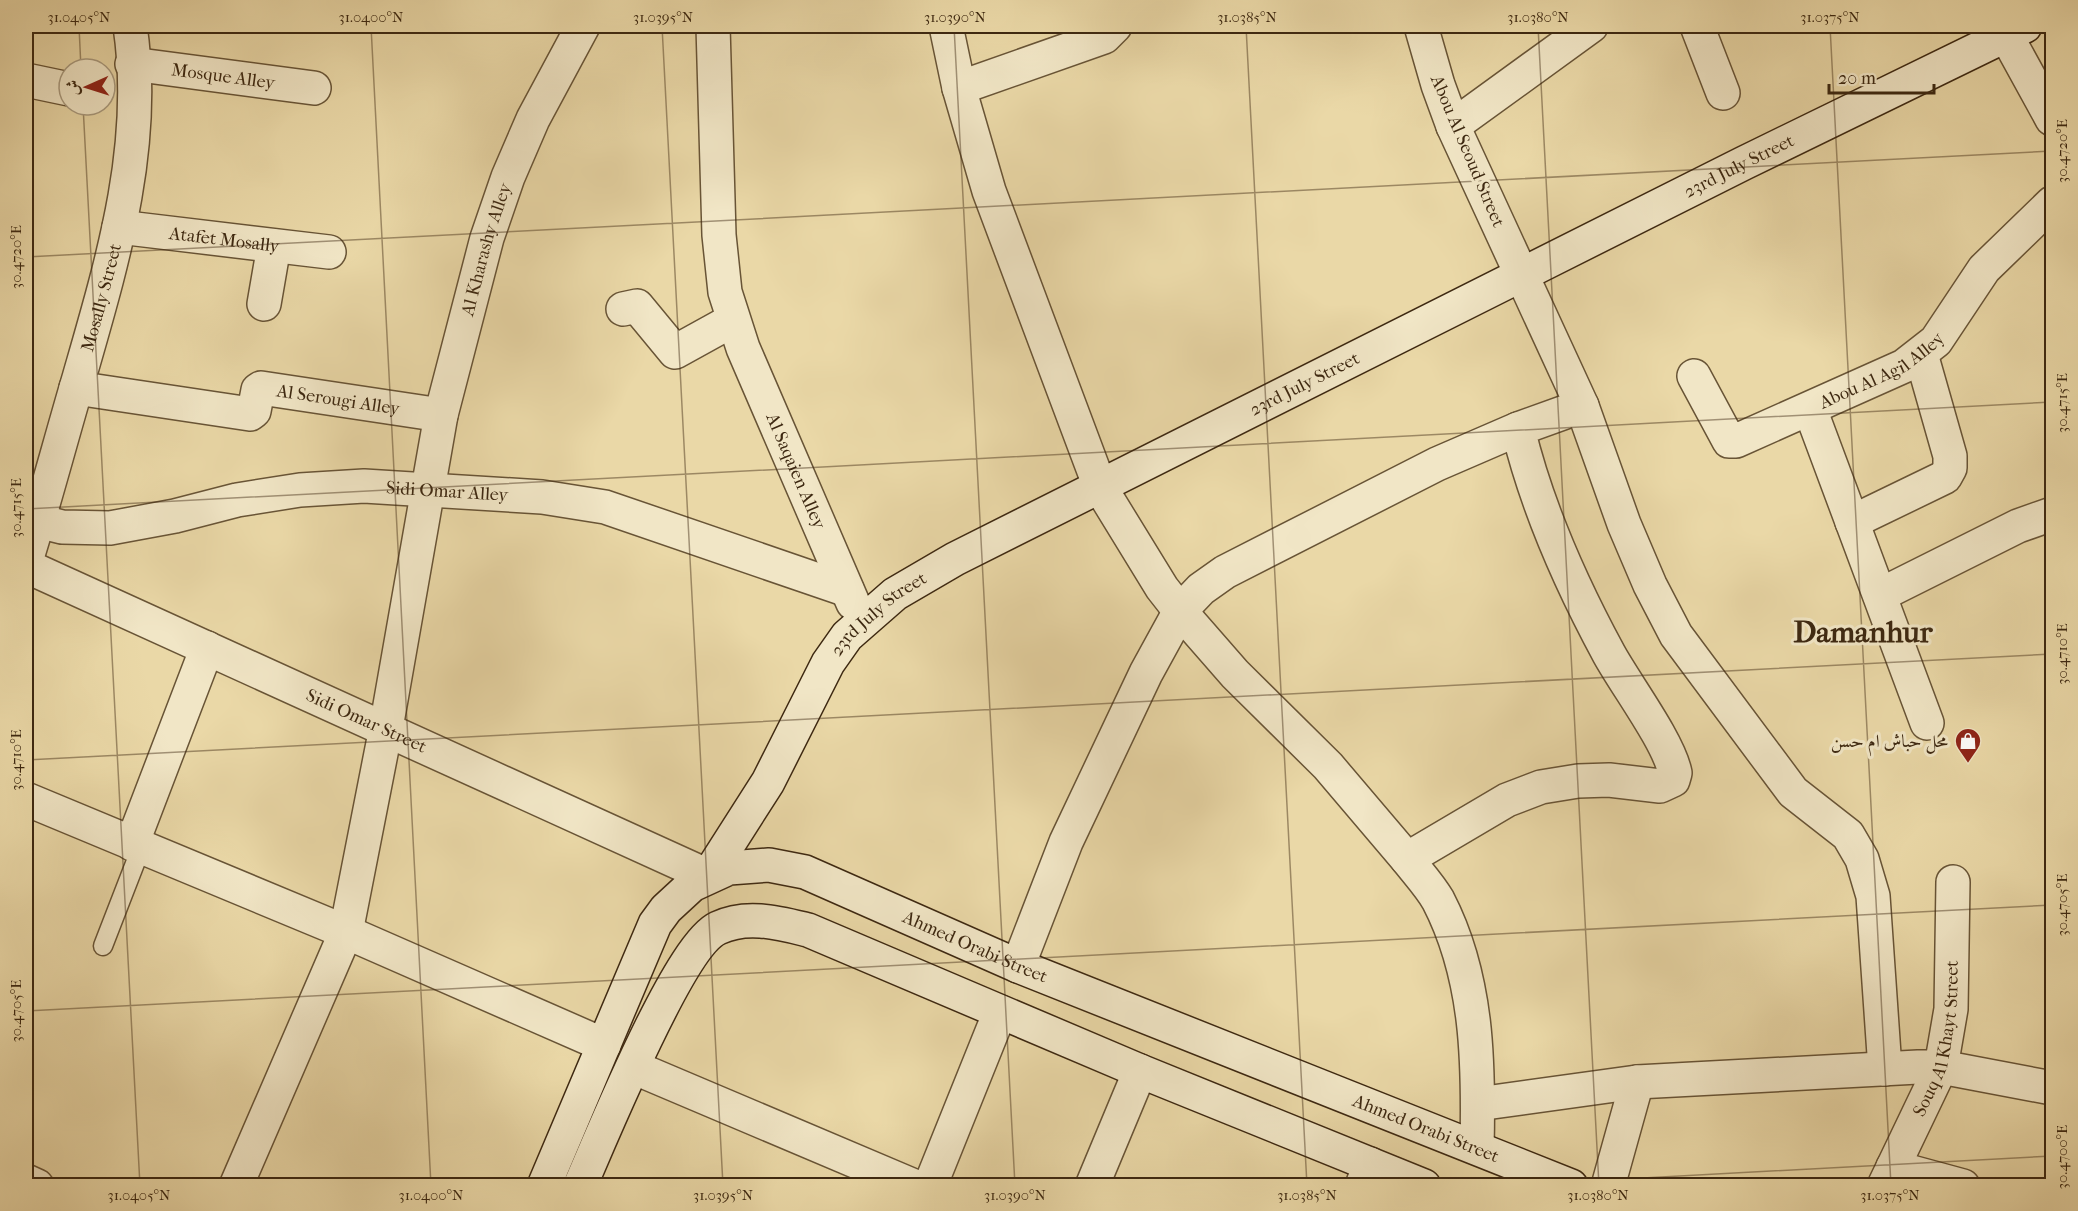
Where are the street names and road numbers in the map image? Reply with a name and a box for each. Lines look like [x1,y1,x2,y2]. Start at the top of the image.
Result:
street label: Mosque Alley [170,59,277,94]
street label: Abou Al Seoud Street [1426,71,1509,231]
street label: 23rd July Street [1681,130,1798,202]
street label: Al Kharashy Alley [457,179,517,319]
street label: Atafet Mosally [167,223,282,257]
street label: Mosally Street [77,241,126,354]
street label: Abou Al Agil Alley [1815,328,1950,414]
street label: 23rd July Street [1246,348,1364,420]
street label: Al Serougi Alley [274,380,402,420]
street label: Al Saqaien Alley [761,409,830,533]
street label: Sidi Omar Alley [385,477,510,506]
street label: 23rd July Street [826,568,931,660]
street label: Sidi Omar Street [303,685,430,758]
street label: Ahmed Orabi Street [899,906,1051,988]
street label: Souq Al Khayt Street [1909,960,1963,1120]
street label: Ahmed Orabi Street [1349,1090,1503,1168]

